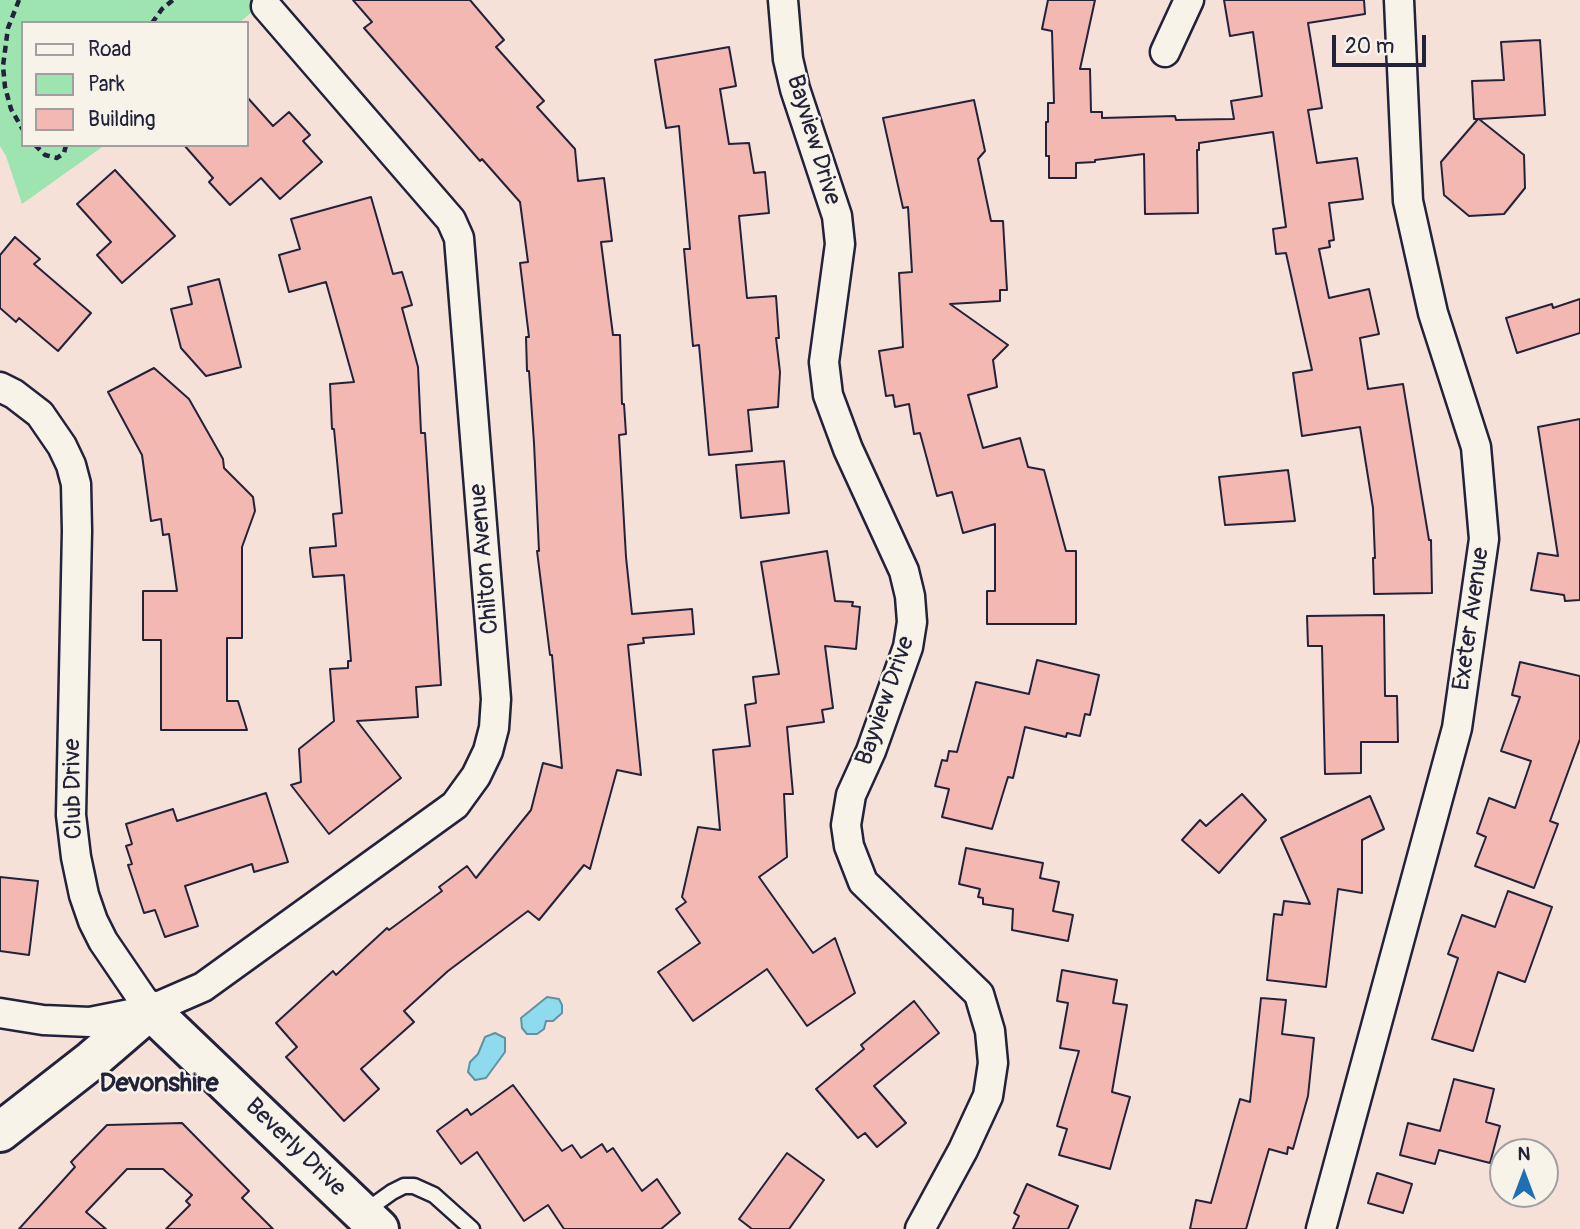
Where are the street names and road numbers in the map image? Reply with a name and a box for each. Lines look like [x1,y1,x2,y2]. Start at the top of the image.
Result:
street label: Bayview Drive [780,71,846,209]
street label: Chilton Avenue [464,482,506,636]
street label: Exeter Avenue [1448,546,1496,692]
street label: Bayview Drive [850,633,922,769]
street label: Club Drive [59,738,89,840]
street label: Beverly Drive [239,1093,351,1203]

